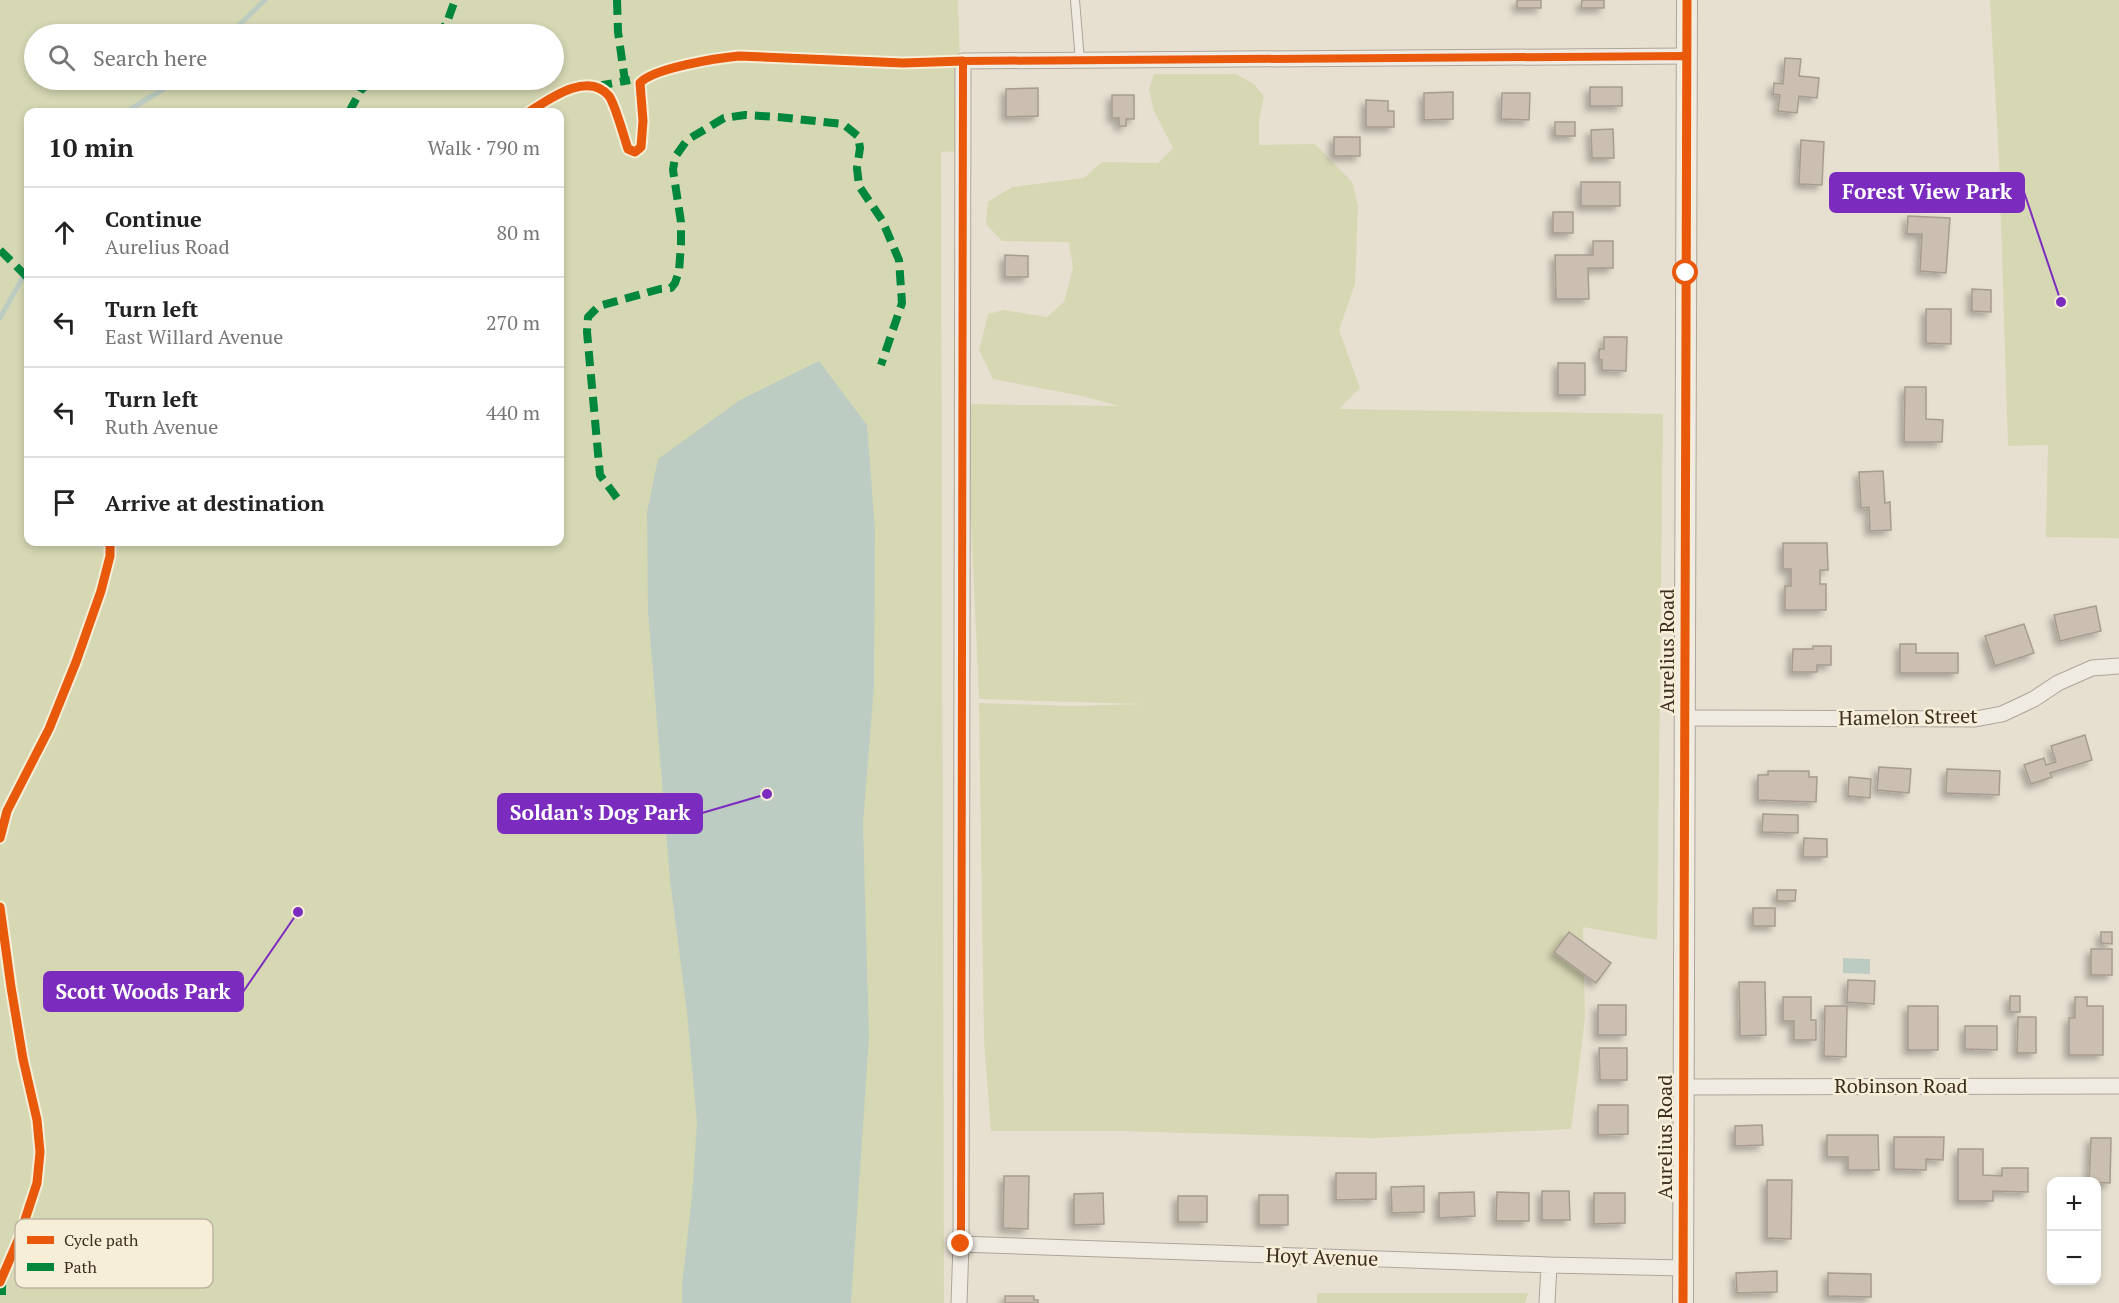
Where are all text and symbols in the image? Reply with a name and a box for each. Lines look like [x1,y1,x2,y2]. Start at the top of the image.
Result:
search box [24,24,564,90]
icon: search [45,41,78,74]
text: Search here [93,43,207,72]
text: 10 min [48,130,134,164]
text: Walk · 790 m [428,134,540,161]
callout: Forest View Park [1830,173,2024,212]
text: Forest View Park [1842,177,2013,205]
text: Continue [105,204,202,233]
icon: ahead [48,216,81,249]
text: 80 m [497,219,540,246]
text: Aurelius Road [105,233,230,260]
route start [1672,259,1698,285]
text: Turn left [105,294,198,323]
icon: left [48,306,81,339]
text: 270 m [486,309,540,336]
text: East Willard Avenue [105,323,283,350]
text: Turn left [105,384,198,413]
icon: left [48,396,81,429]
text: 440 m [486,399,540,426]
text: Ruth Avenue [105,413,218,440]
icon: arrive [48,486,81,519]
text: Arrive at destination [105,488,324,517]
street label: Aurelius Road [1653,589,1680,713]
street label: Hamelon Street [1838,702,1978,731]
callout: Soldan's Dog Park [498,794,702,833]
text: Soldan's Dog Park [510,798,691,826]
callout: Scott Woods Park [44,972,243,1011]
text: Scott Woods Park [55,977,231,1005]
street label: Robinson Road [1834,1072,1968,1099]
street label: Aurelius Road [1651,1075,1678,1199]
map controls [2047,1177,2101,1285]
button: + [2047,1177,2101,1231]
legend [15,1219,213,1288]
text: Cycle path [64,1229,139,1251]
route end [947,1230,973,1256]
button: − [2047,1231,2101,1285]
street label: Hoyt Avenue [1265,1241,1379,1272]
text: Path [64,1256,98,1278]

